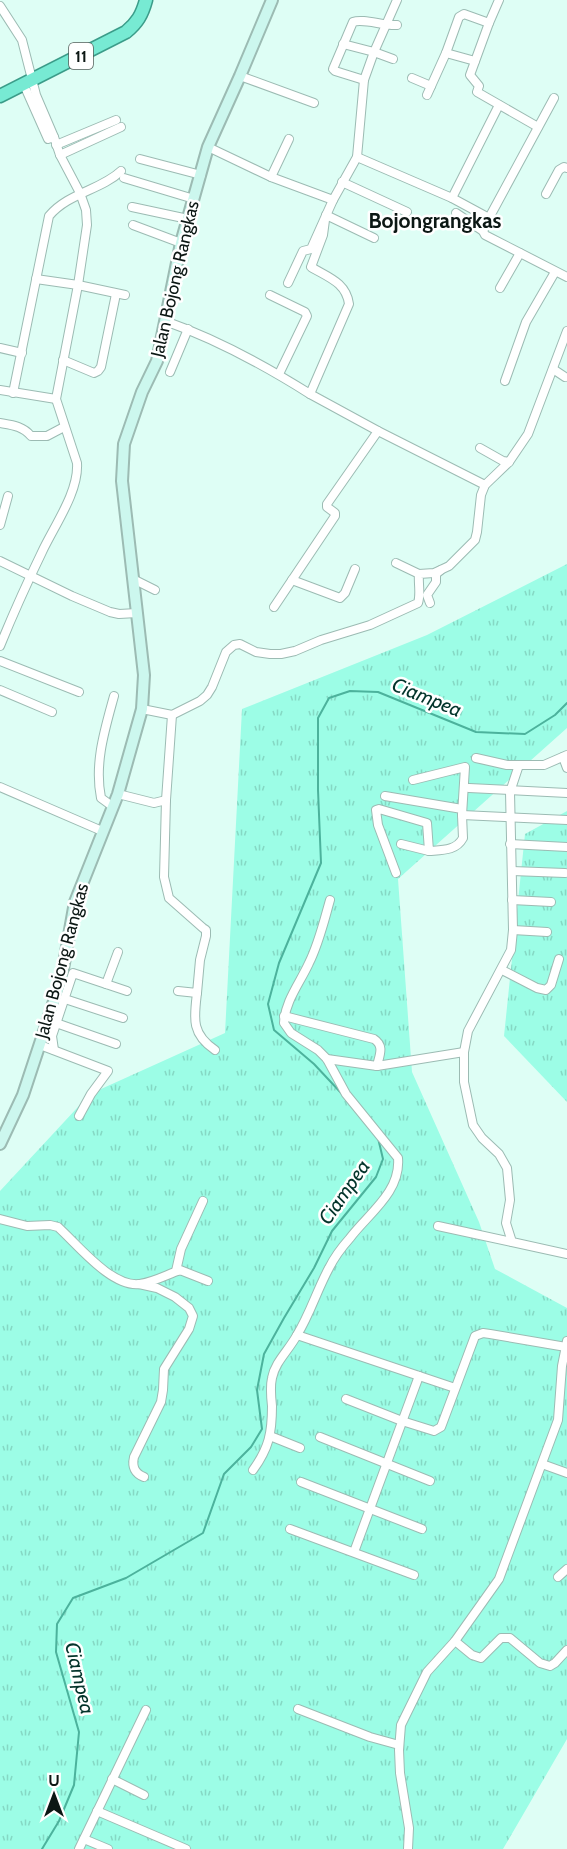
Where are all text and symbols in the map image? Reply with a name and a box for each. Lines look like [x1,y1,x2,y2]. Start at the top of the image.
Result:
road number: 11 [69,43,93,69]
street label: Jalan Bojong Rangkas [146,199,204,360]
district label: Bojongrangkas [368,208,502,233]
water label: Ciampea [389,672,465,722]
street label: Jalan Bojong Rangkas [30,881,93,1042]
water label: Ciampea [313,1155,375,1229]
water label: Ciampea [60,1640,100,1716]
north arrow [24,1765,84,1825]
text: U [48,1771,60,1790]

